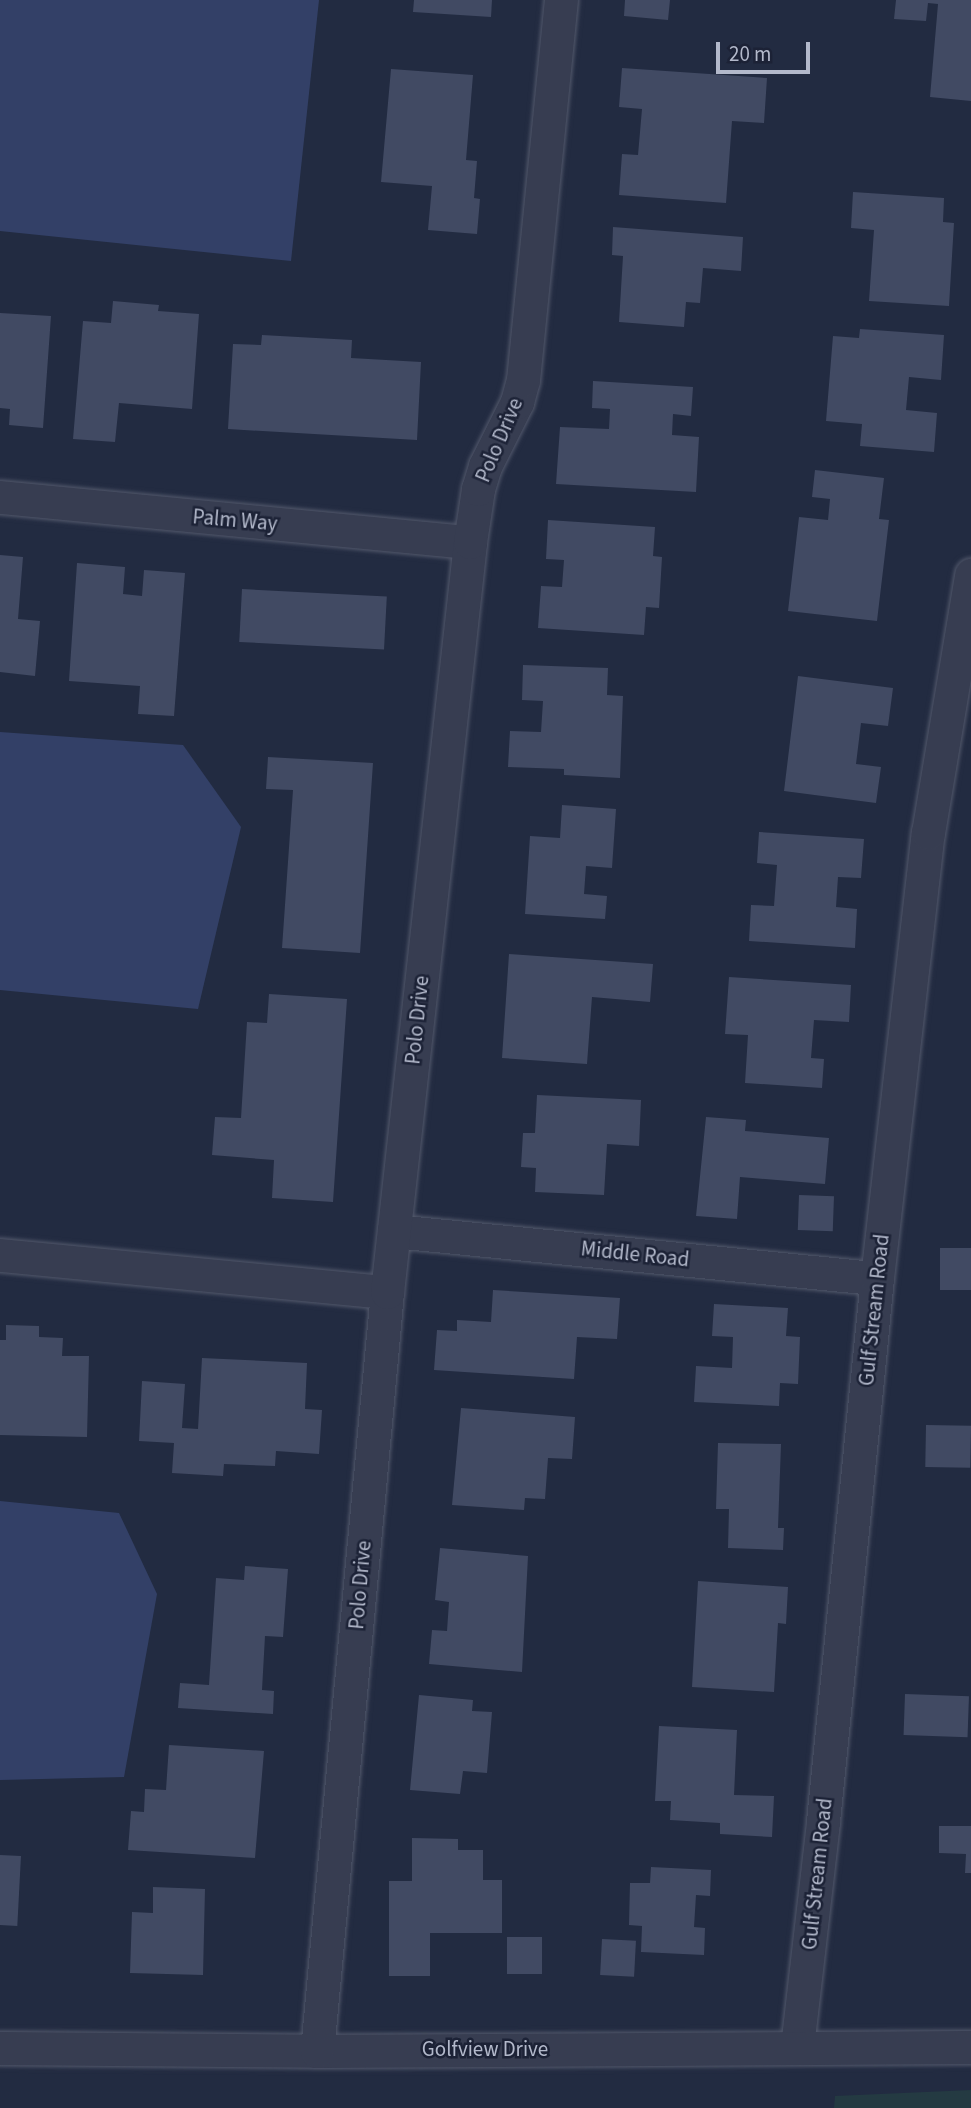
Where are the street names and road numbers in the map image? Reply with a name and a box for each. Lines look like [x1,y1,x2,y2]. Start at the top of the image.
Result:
street label: Polo Drive [470,394,528,486]
street label: Palm Way [192,504,278,536]
street label: Polo Drive [400,974,434,1066]
street label: Gulf Stream Road [854,1233,894,1387]
street label: Middle Road [580,1236,690,1272]
street label: Polo Drive [344,1539,376,1631]
street label: Gulf Stream Road [797,1797,837,1951]
street label: Golfview Drive [422,2036,548,2062]

